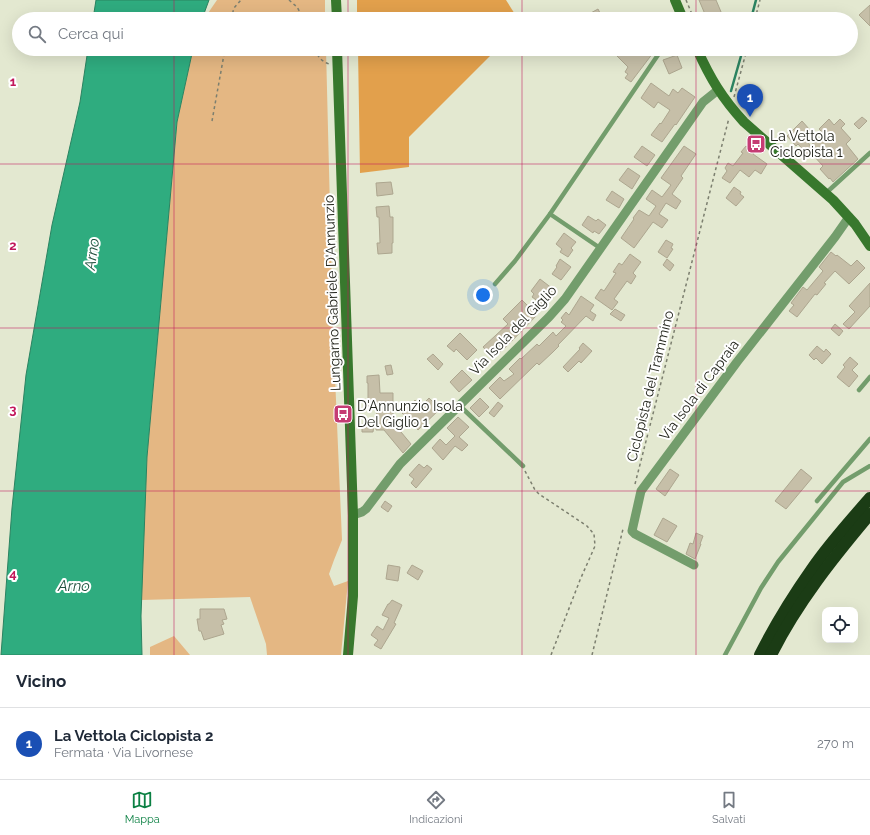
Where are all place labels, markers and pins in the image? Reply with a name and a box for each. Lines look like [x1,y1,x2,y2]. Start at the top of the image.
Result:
pin: 1 [737,84,763,117]
place label: La Vettola Ciclopista 1 [770,128,843,160]
bus stop icon: La Vettola Ciclopista 1 [745,133,767,155]
place label: D'Annunzio Isola Del Giglio 1 [357,398,463,430]
bus stop icon: D'Annunzio Isola Del Giglio 1 [332,403,354,425]

